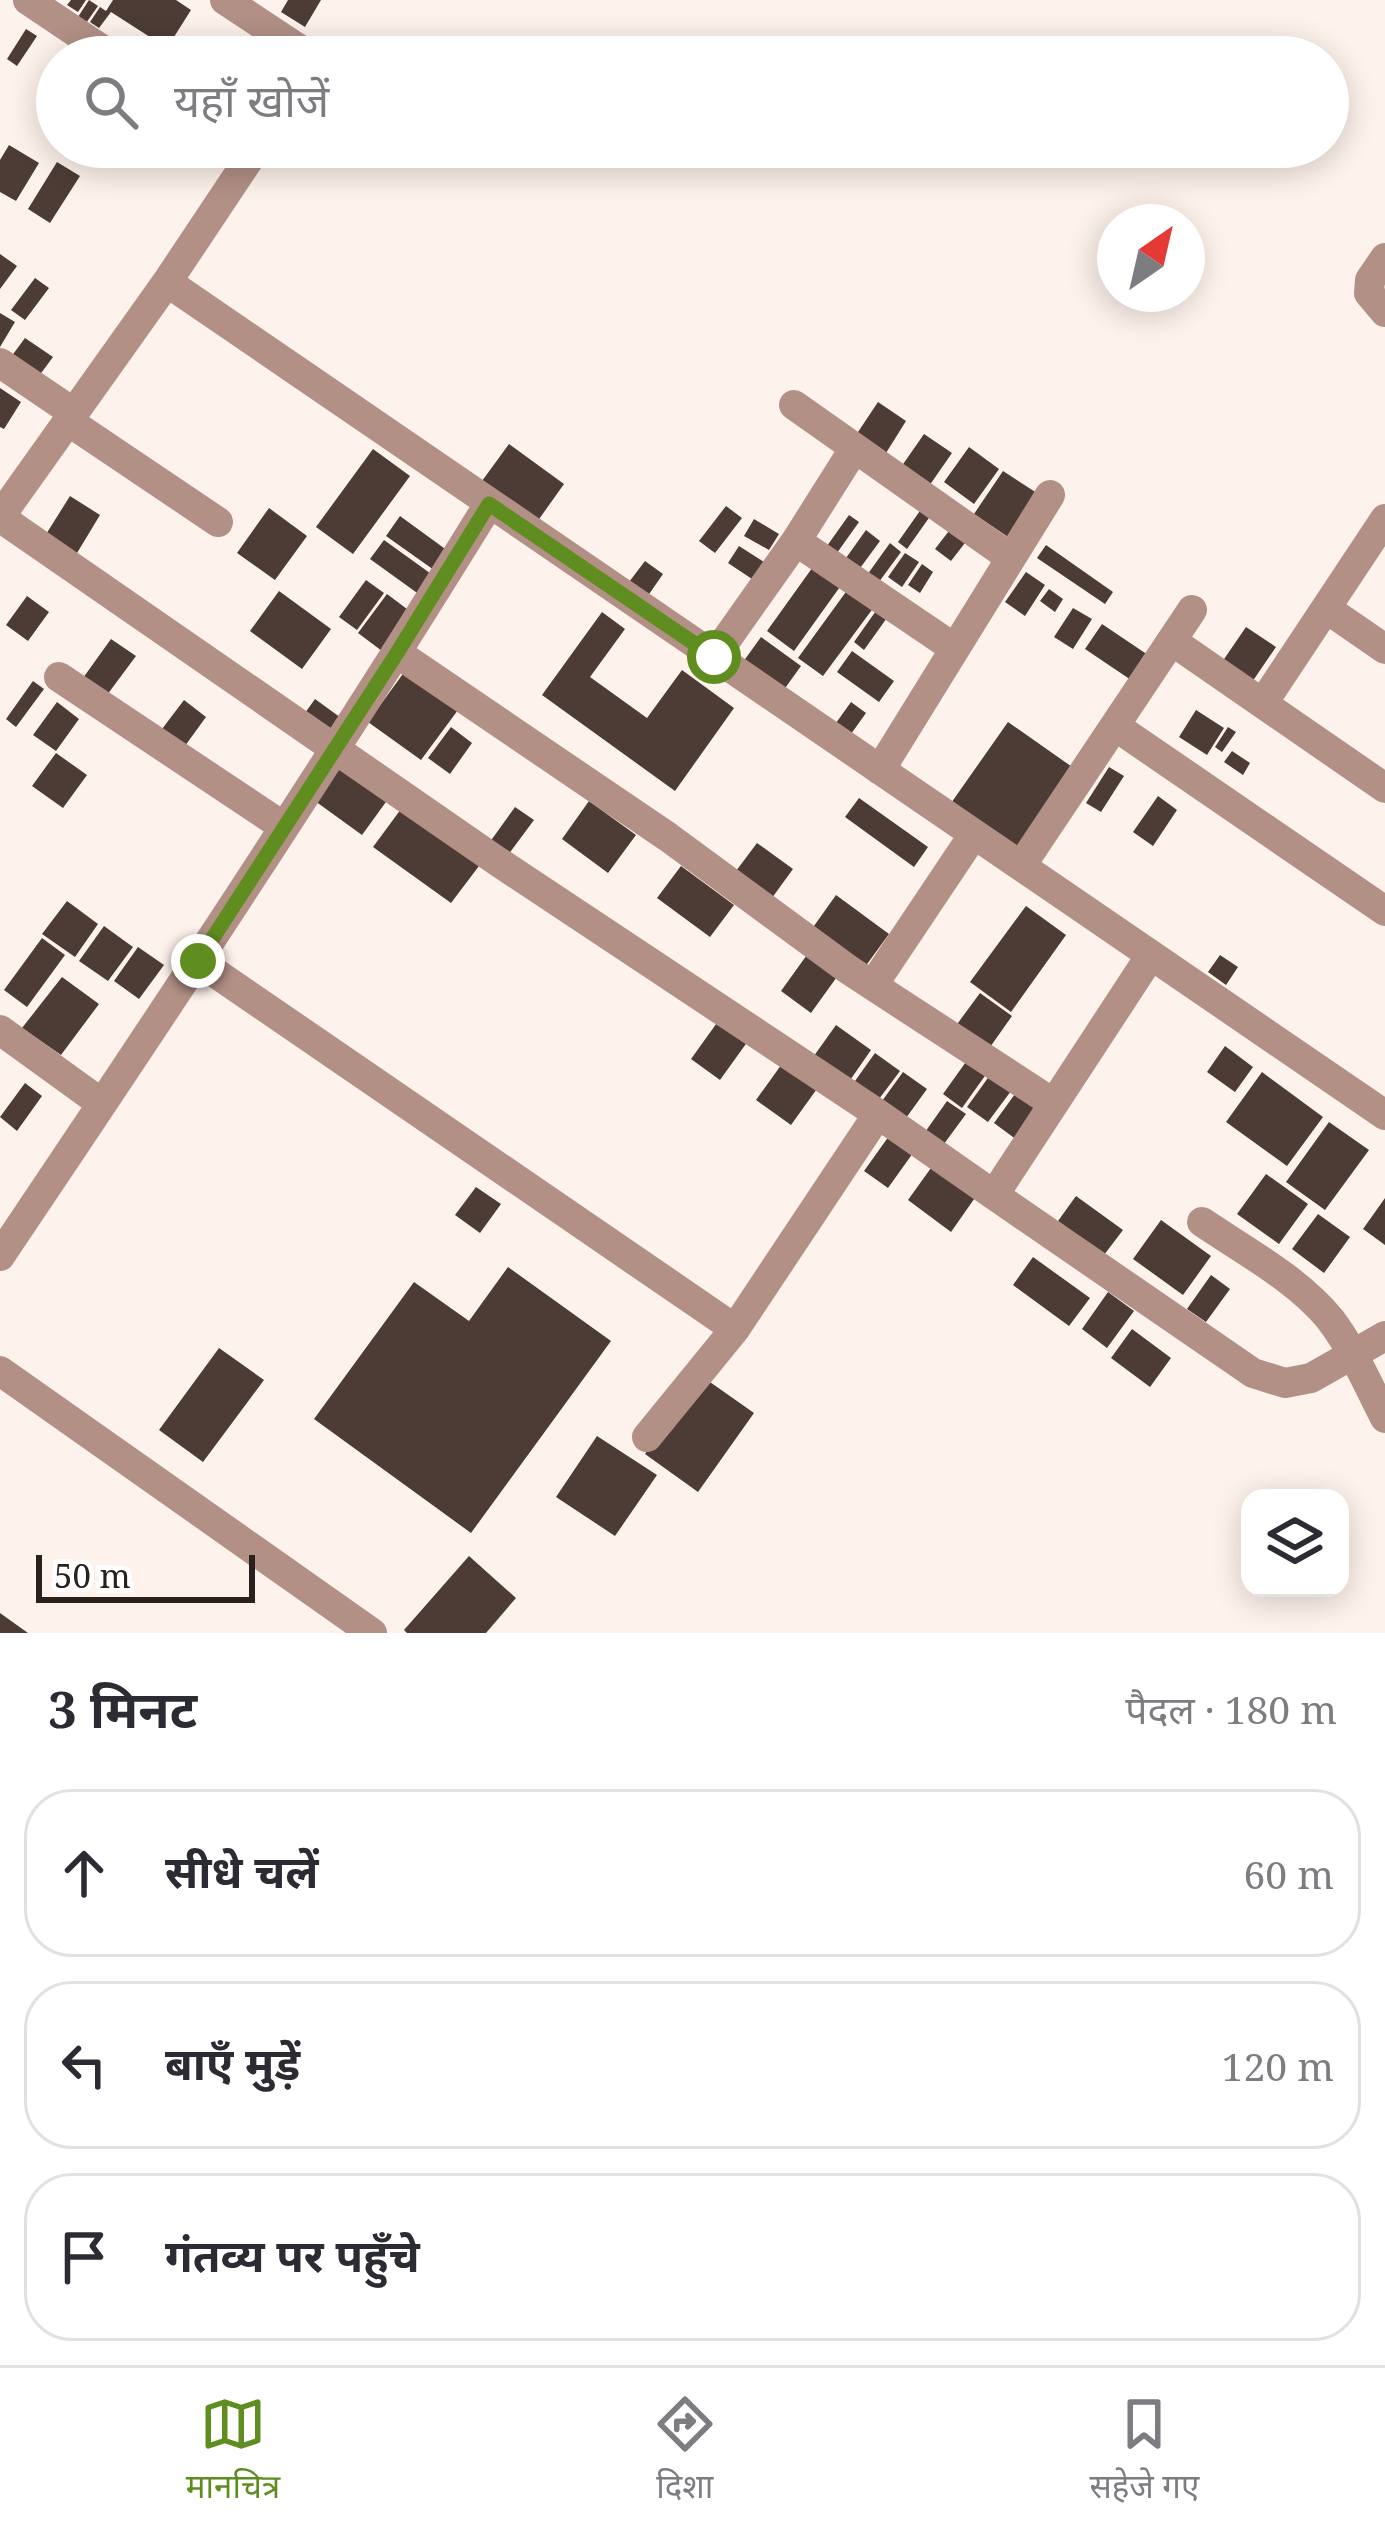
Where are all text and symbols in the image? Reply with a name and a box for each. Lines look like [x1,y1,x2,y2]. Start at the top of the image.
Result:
search box [36,36,1349,168]
icon: search [78,69,144,135]
text: यहाँ खोजें [174,69,329,130]
north arrow [1097,204,1205,312]
route start [687,630,741,684]
route end [171,934,225,988]
map controls [1241,1489,1349,1597]
button: layers [1241,1489,1349,1597]
scale bar [36,1549,255,1602]
text: 50 m [54,1553,131,1598]
text: 3 मिनट [48,1673,197,1743]
text: पैदल · 180 m [1125,1682,1337,1735]
icon: ahead [51,1840,117,1906]
text: सीधे चलें [165,1840,319,1901]
text: 60 m [1243,1847,1334,1900]
icon: left [51,2032,117,2098]
text: बाएँ मुड़ें [165,2032,300,2093]
text: 120 m [1222,2039,1334,2092]
icon: arrive [51,2224,117,2290]
text: गंतव्य पर पहुँचे [165,2224,420,2285]
tab: मानचित्र [186,2391,280,2511]
tab: दिशा [652,2391,718,2511]
tab: सहेजे गए [1089,2391,1199,2511]

